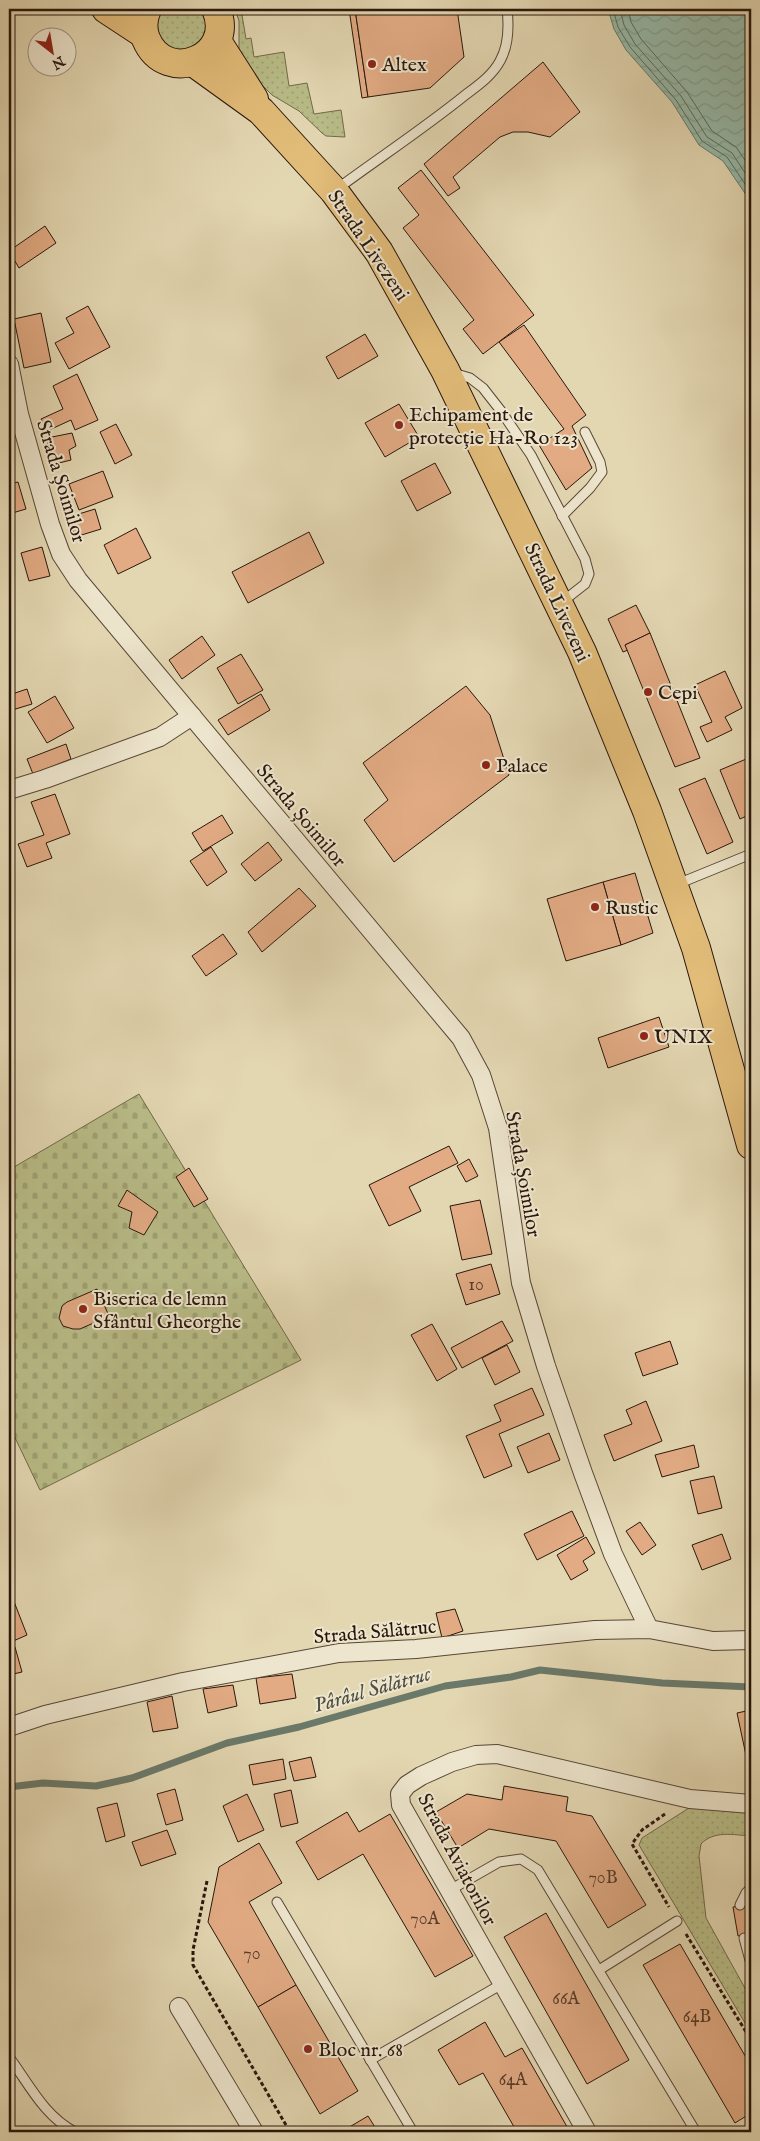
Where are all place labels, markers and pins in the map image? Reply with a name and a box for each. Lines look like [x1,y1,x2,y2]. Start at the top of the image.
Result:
place label: Altex [381,53,427,78]
marker: Altex [366,58,378,70]
place label: Echipament de protecție Ha-Ro 123 [409,403,578,451]
marker: Echipament de protecție Ha-Ro 123 [393,419,405,431]
place label: Cepi [658,681,698,706]
marker: Cepi [642,686,654,698]
place label: Palace [496,754,548,779]
marker: Palace [480,759,492,771]
place label: Rustic [605,896,658,921]
marker: Rustic [589,901,601,913]
place label: UNIX [654,1025,713,1050]
marker: UNIX [638,1030,650,1042]
place label: Biserica de lemn Sfântul Gheorghe [93,1287,241,1335]
marker: Biserica de lemn Sfântul Gheorghe [77,1303,89,1315]
place label: Bloc nr. 68 [318,2038,403,2063]
marker: Bloc nr. 68 [302,2043,314,2055]

